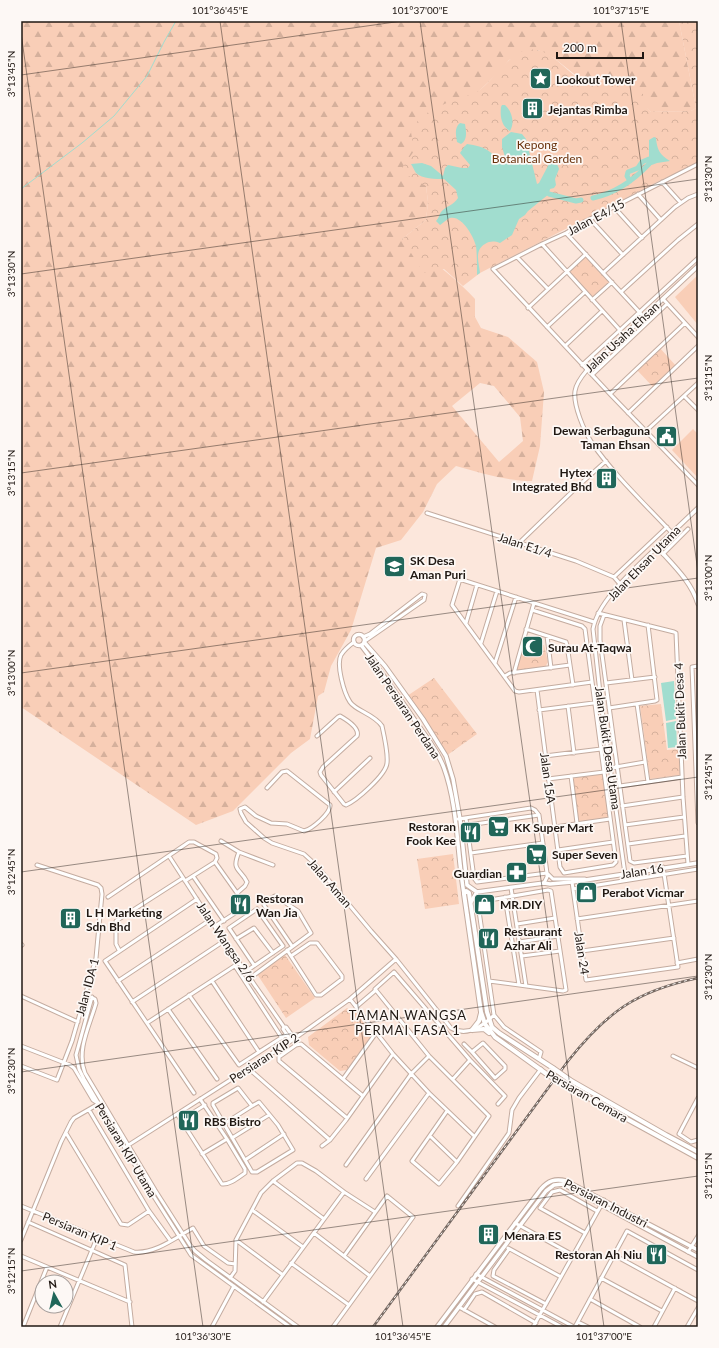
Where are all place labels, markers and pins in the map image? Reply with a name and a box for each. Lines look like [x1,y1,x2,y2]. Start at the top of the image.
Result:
place icon: Lookout Tower [527,66,553,92]
place label: Lookout Tower [556,72,636,87]
building icon: Jejantas Rimba [519,96,545,122]
place label: Jejantas Rimba [548,102,628,117]
place label: Dewan Serbaguna Taman Ehsan [553,423,650,452]
public building icon: Dewan Serbaguna Taman Ehsan [653,424,679,450]
place label: Hytex Integrated Bhd [512,465,593,494]
building icon: Hytex Integrated Bhd [594,466,620,492]
place label: SK Desa Aman Puri [409,553,466,582]
school or university icon: SK Desa Aman Puri [381,554,407,580]
mosque icon: Surau At-Taqwa [520,634,546,660]
place label: Surau At-Taqwa [548,640,632,655]
supermarket icon: KK Super Mart [486,814,512,840]
place label: Restoran Fook Kee [406,819,457,848]
restaurant icon: Restoran Fook Kee [458,820,484,846]
place label: KK Super Mart [514,820,594,835]
supermarket icon: Super Seven [524,841,550,867]
place label: Super Seven [552,847,618,862]
pharmacy icon: Guardian [504,860,530,886]
place label: Guardian [453,866,502,881]
shop icon: Perabot Vicmar [574,879,600,905]
place label: Perabot Vicmar [602,885,685,900]
place label: Restoran Wan Jia [256,891,304,920]
shop icon: MR.DIY [472,891,498,917]
restaurant icon: Restoran Wan Jia [228,892,254,918]
place label: MR.DIY [500,897,543,912]
place label: L H Marketing Sdn Bhd [86,905,163,934]
building icon: L H Marketing Sdn Bhd [58,906,84,932]
place label: Restaurant Azhar Ali [503,924,562,953]
restaurant icon: Restaurant Azhar Ali [475,925,501,951]
restaurant icon: RBS Bistro [176,1108,202,1134]
place label: RBS Bistro [204,1114,261,1129]
building icon: Menara ES [476,1222,502,1248]
place label: Menara ES [504,1228,562,1243]
restaurant icon: Restoran Ah Niu [644,1241,670,1267]
place label: Restoran Ah Niu [555,1247,642,1262]

